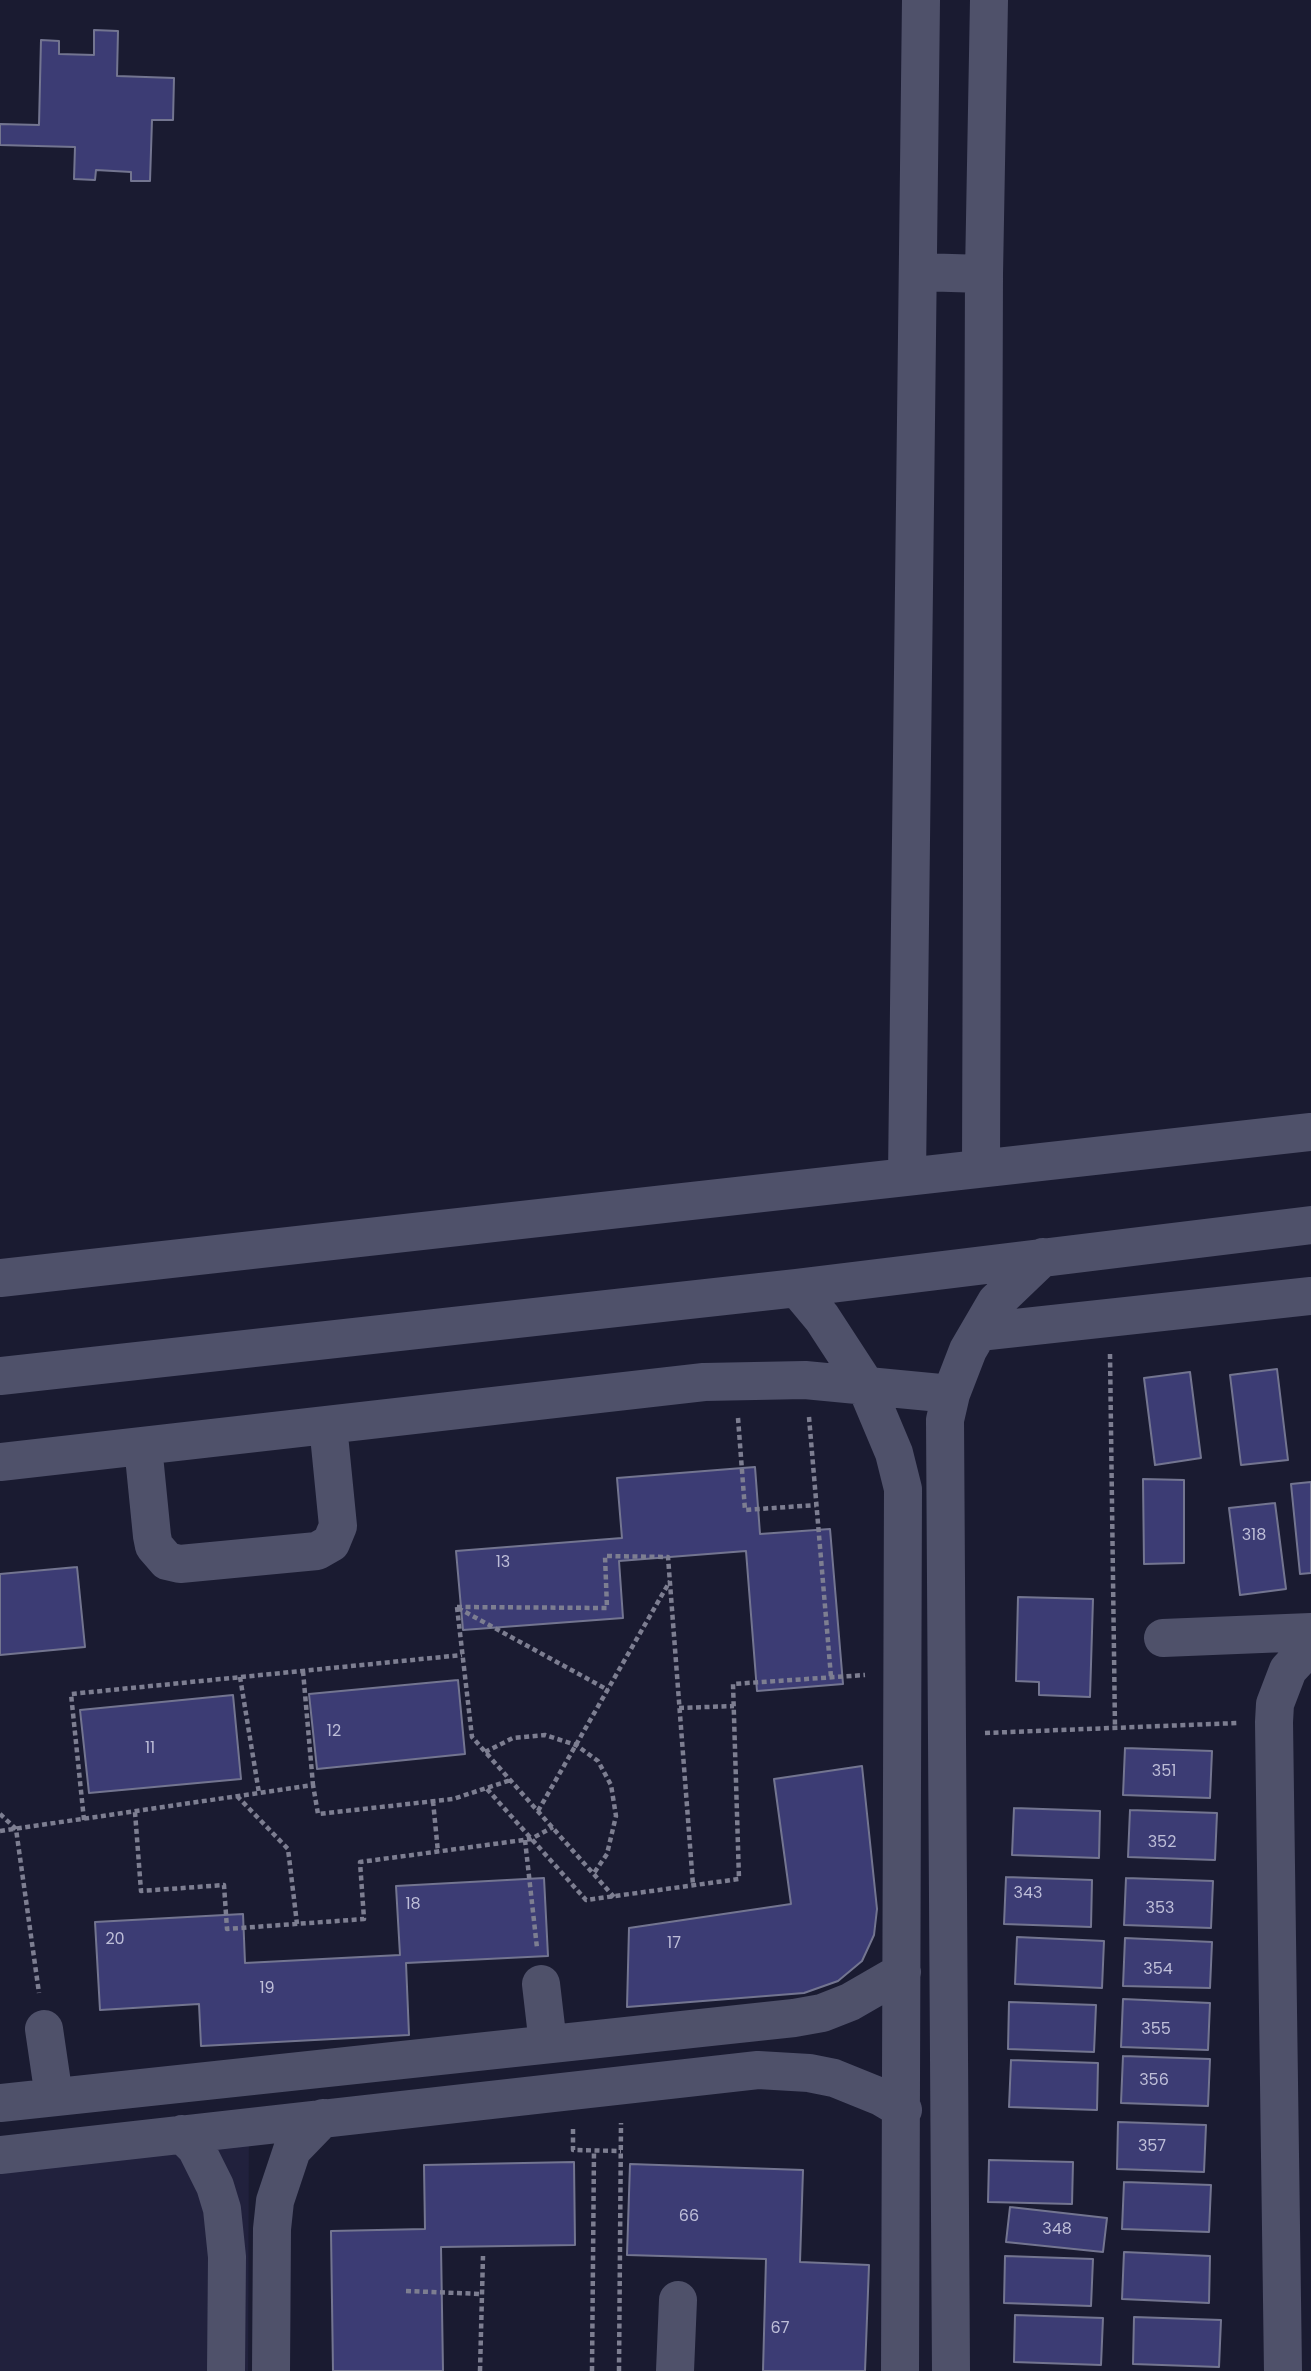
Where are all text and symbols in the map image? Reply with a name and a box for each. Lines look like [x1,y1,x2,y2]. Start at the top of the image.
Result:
house number: 318 [1242,1526,1266,1546]
house number: 13 [496,1553,510,1573]
house number: 12 [327,1722,341,1742]
house number: 11 [145,1739,155,1759]
house number: 351 [1152,1762,1176,1782]
house number: 352 [1148,1833,1176,1853]
house number: 343 [1014,1884,1042,1904]
house number: 18 [405,1895,421,1915]
house number: 353 [1146,1899,1174,1919]
house number: 20 [105,1930,125,1950]
house number: 17 [667,1934,681,1954]
house number: 354 [1143,1960,1173,1980]
house number: 19 [259,1979,275,1999]
house number: 355 [1141,2020,1171,2040]
house number: 356 [1139,2071,1169,2091]
house number: 357 [1138,2137,1166,2157]
house number: 66 [679,2207,699,2227]
house number: 348 [1042,2220,1072,2240]
house number: 67 [771,2319,789,2339]

